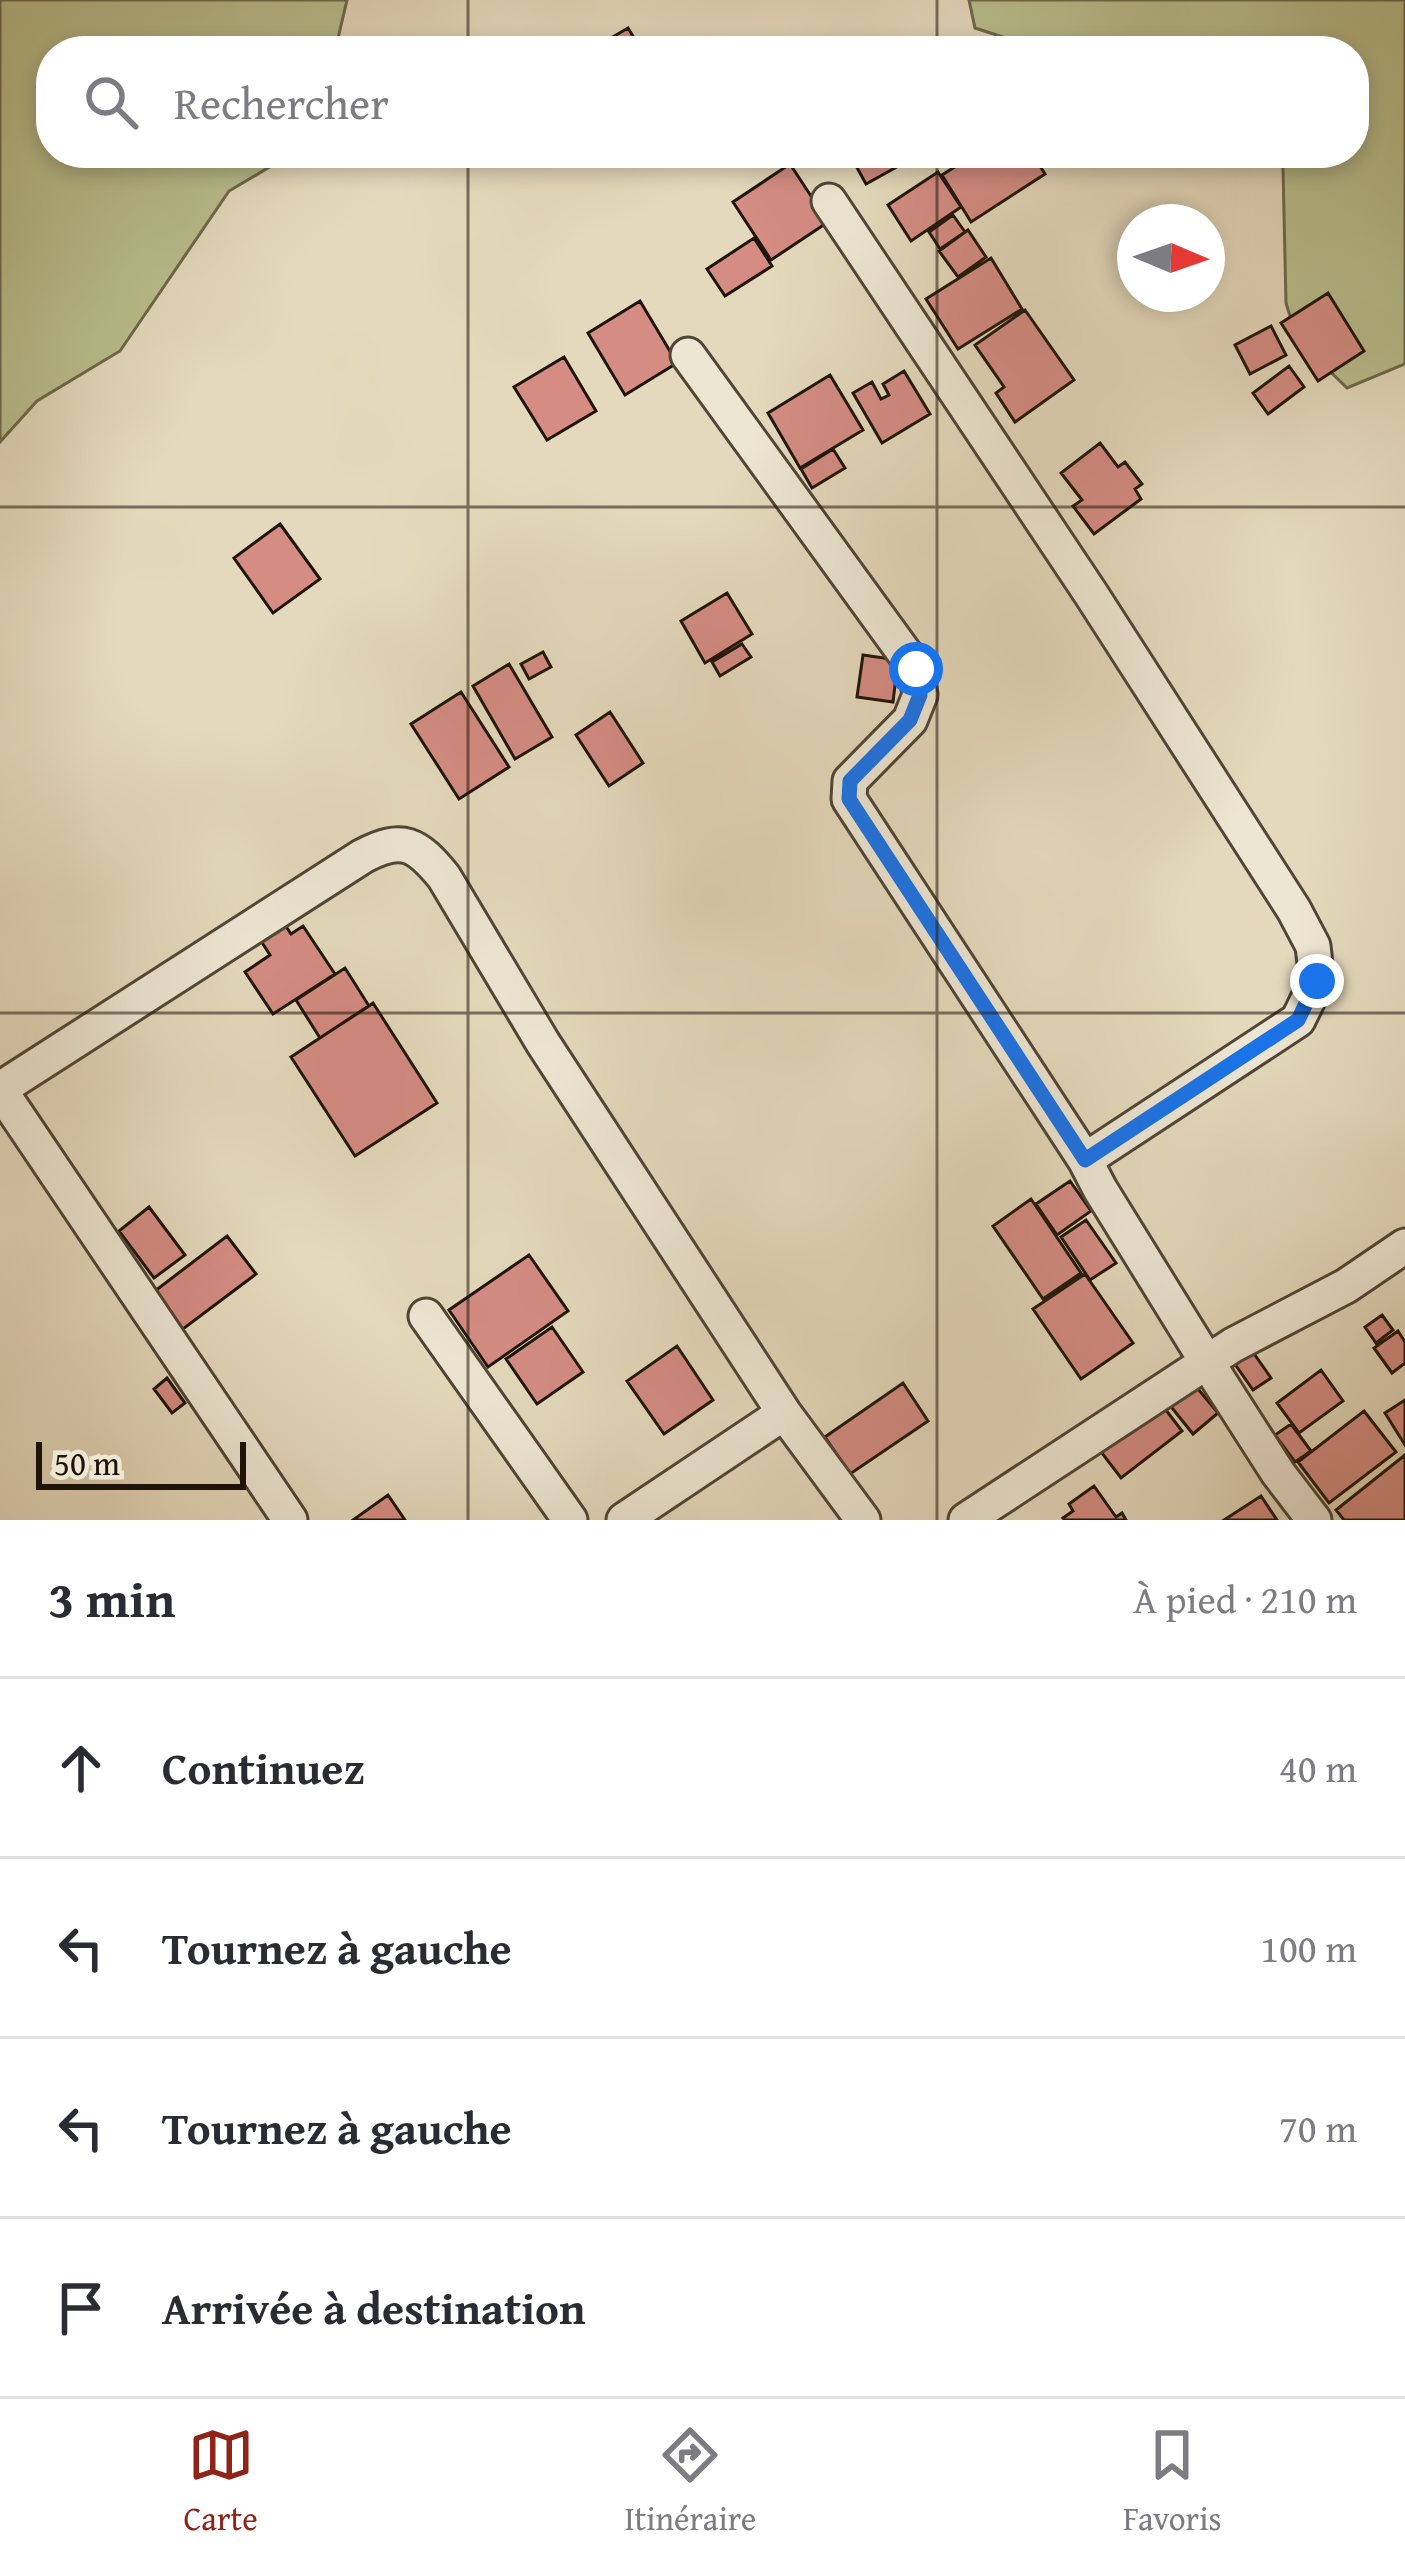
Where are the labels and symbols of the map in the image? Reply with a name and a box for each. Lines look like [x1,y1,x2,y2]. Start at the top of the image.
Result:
north arrow [1117,204,1225,312]
route start [889,642,943,696]
route end [1290,954,1344,1008]
scale bar [36,1436,246,1489]

